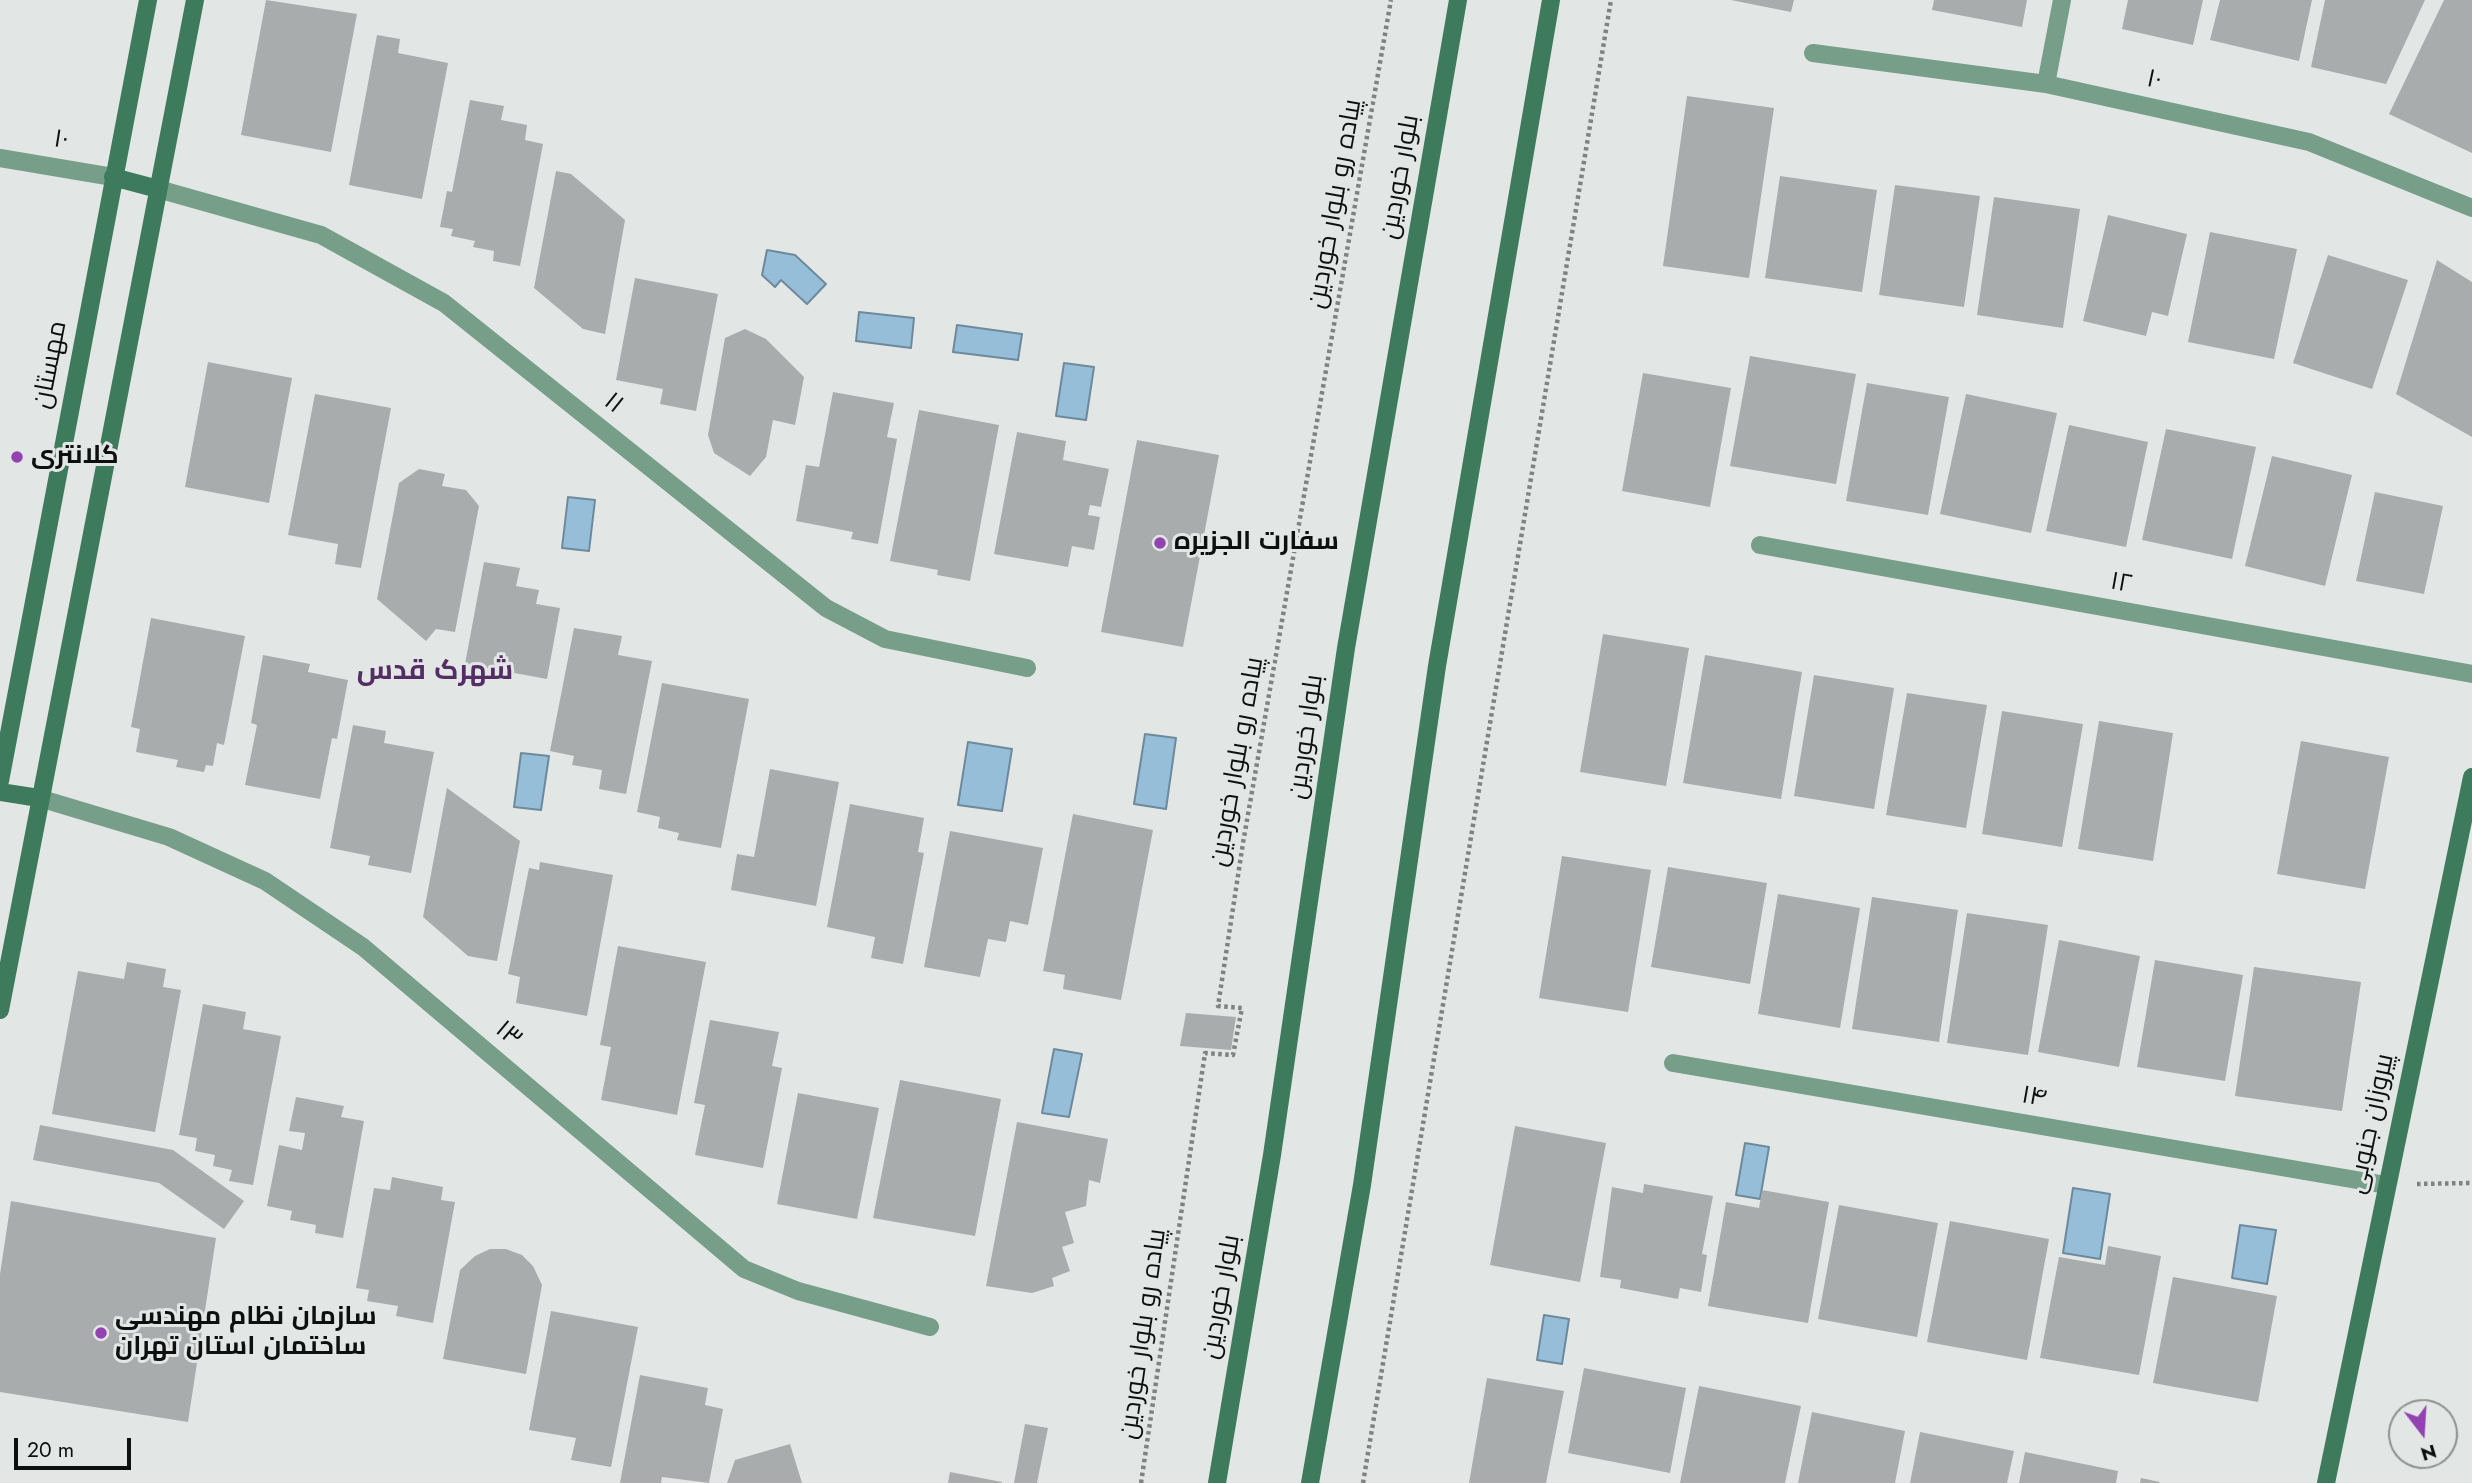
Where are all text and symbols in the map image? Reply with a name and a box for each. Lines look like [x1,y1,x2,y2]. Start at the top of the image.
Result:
street label: ۱۰ [2144,64,2164,98]
street label: پیاده رو بلوار خوردین [1302,97,1370,311]
street label: بلوار خوردین [1375,112,1427,242]
street label: ۱۰ [51,124,71,158]
street label: مهستان [27,318,75,412]
street label: ۱۱ [597,387,629,421]
place label: کلانتری [31,441,119,473]
marker: کلانتری [9,449,25,465]
place label: سفارت الجزیره [1174,527,1339,559]
marker: سفارت الجزیره [1152,535,1168,551]
street label: ۱۲ [2108,567,2134,601]
district label: شهرک قدس [357,655,513,689]
street label: پیاده رو بلوار خوردین [1204,655,1272,869]
street label: بلوار خوردین [1283,673,1331,801]
street label: ۱۳ [488,1015,528,1055]
street label: پیروزان جنوبی [2342,1051,2402,1197]
street label: ۱۴ [2019,1080,2049,1116]
street label: پیاده رو بلوار خوردین [1114,1227,1174,1441]
street label: بلوار خوردین [1196,1232,1248,1362]
place label: سازمان نظام مهندسی ساختمان استان تهران [115,1302,377,1364]
marker: سازمان نظام مهندسی ساختمان استان تهران [93,1325,109,1341]
north arrow [2388,1399,2458,1469]
scale bar [18,1424,135,1468]
text: 20 m [27,1435,74,1465]
text: N [2418,1438,2440,1468]

